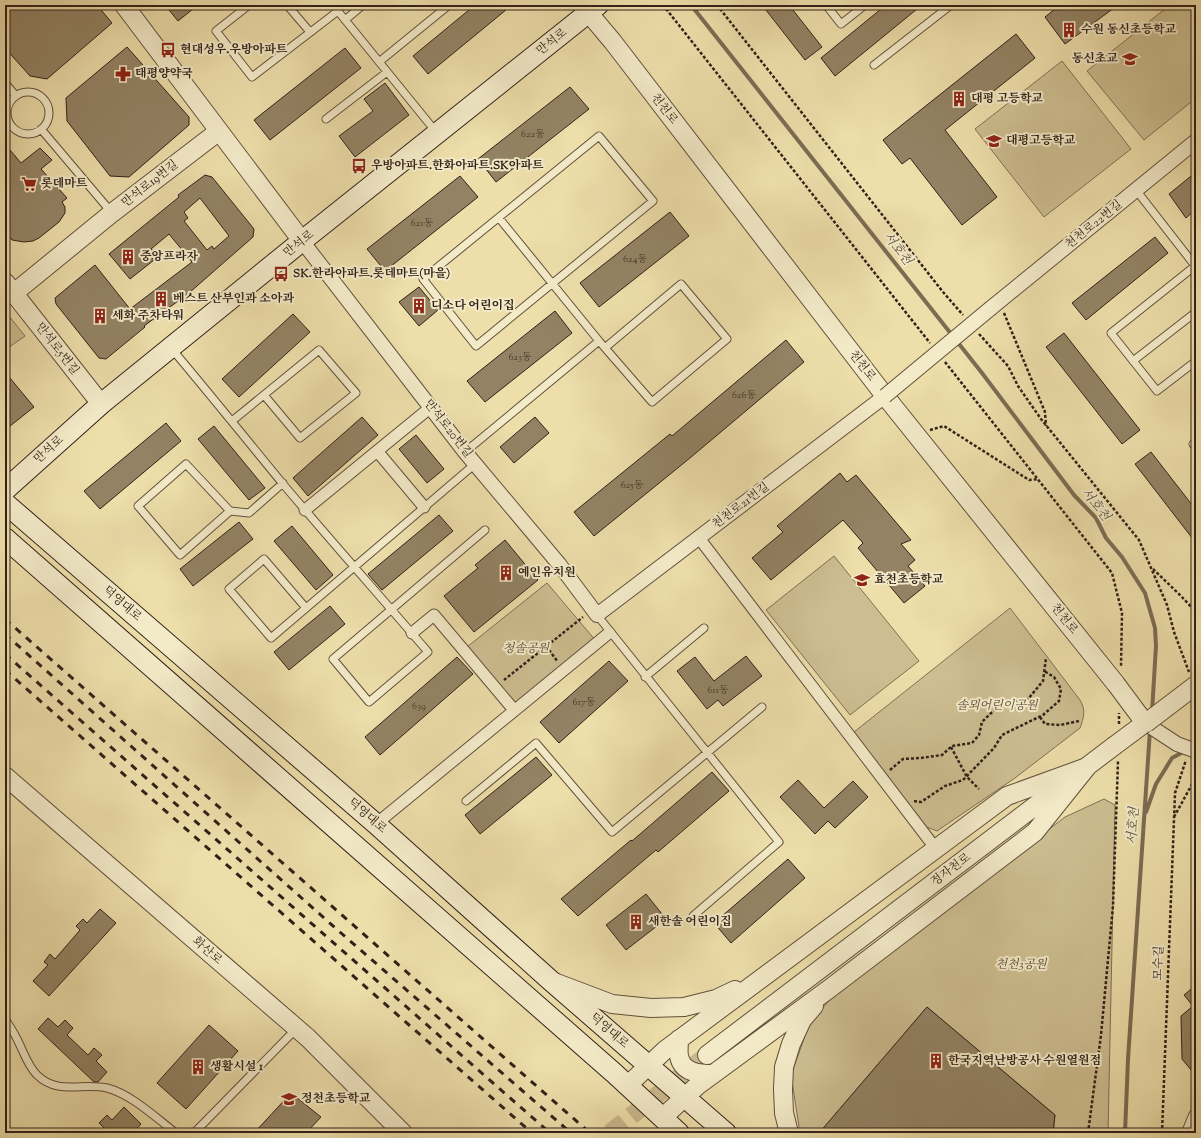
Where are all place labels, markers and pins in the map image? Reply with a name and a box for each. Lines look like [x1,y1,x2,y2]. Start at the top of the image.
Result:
building icon: 수원 동신초등학교 [1060,21,1078,39]
place label: 수원 동신초등학교 [1081,21,1177,39]
bus stop icon: 현대성우.우방아파트 [159,41,177,59]
place label: 현대성우.우방아파트 [180,41,288,59]
place label: 동신초교 [1072,50,1118,68]
school or university icon: 동신초교 [1121,50,1139,68]
pharmacy icon: 태평양약국 [114,65,132,83]
place label: 태평양약국 [135,65,193,83]
building icon: 대평 고등학교 [950,90,968,108]
place label: 대평 고등학교 [971,90,1044,108]
school or university icon: 대평고등학교 [985,132,1003,150]
place label: 대평고등학교 [1006,132,1076,150]
bus stop icon: 우방아파트.한화아파트.SK아파트 [350,157,368,175]
place label: 우방아파트.한화아파트.SK아파트 [371,157,544,175]
supermarket icon: 롯데마트 [20,175,38,193]
place label: 롯데마트 [41,175,88,193]
building icon: 중앙프라자 [119,248,137,266]
place label: 중앙프라자 [140,248,198,266]
bus stop icon: SK.한라아파트.롯데마트(마을) [272,265,290,283]
place label: SK.한라아파트.롯데마트(마을) [293,265,450,283]
building icon: 베스트 산부인과 소아과 [152,290,170,308]
place label: 베스트 산부인과 소아과 [173,290,294,308]
building icon: 디소다 어린이집 [410,297,428,315]
place label: 디소다 어린이집 [431,297,515,315]
building icon: 세화 주차타워 [91,307,109,325]
place label: 세화 주차타워 [112,307,184,325]
building icon: 예인유치원 [497,564,515,582]
place label: 예인유치원 [518,564,576,582]
school or university icon: 효천초등학교 [853,571,871,589]
place label: 효천초등학교 [874,571,944,589]
building icon: 새한솔 어린이집 [627,913,645,931]
place label: 새한솔 어린이집 [648,913,732,931]
building icon: 한국지역난방공사 수원열원점 [927,1052,945,1070]
place label: 한국지역난방공사 수원열원점 [948,1052,1101,1070]
building icon: 생활시설 1 [189,1058,207,1076]
place label: 생활시설 1 [210,1058,264,1076]
school or university icon: 정천초등학교 [280,1090,298,1108]
place label: 정천초등학교 [301,1090,371,1108]

